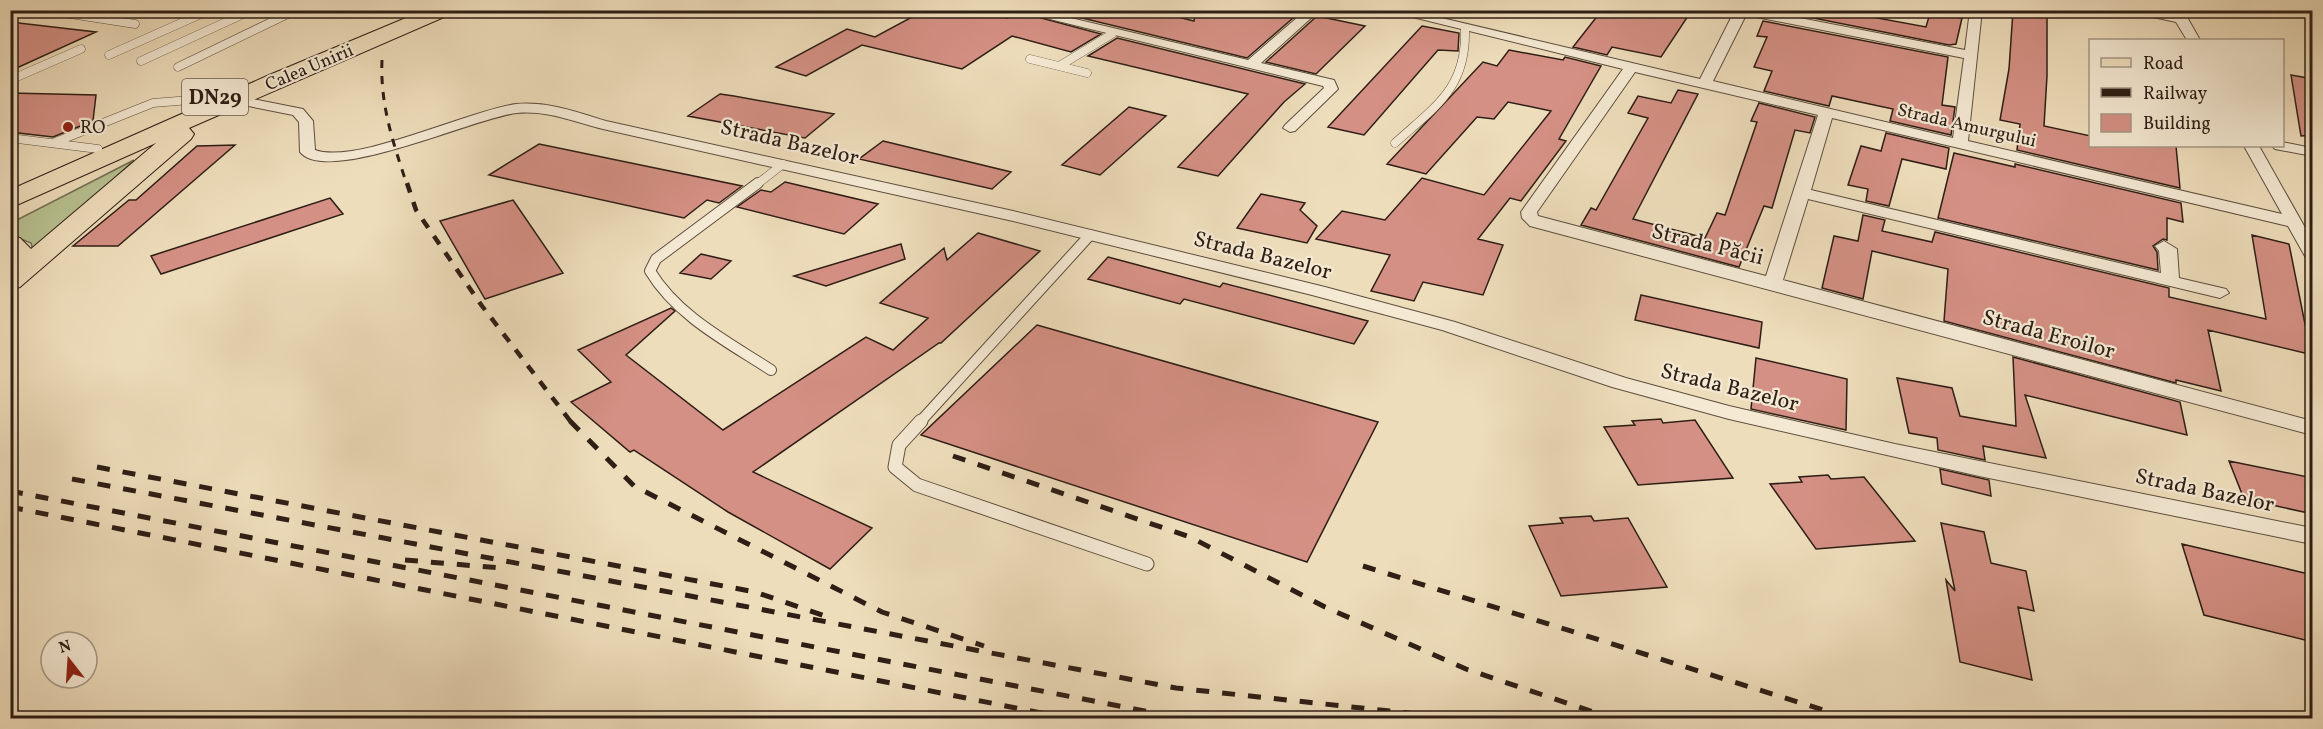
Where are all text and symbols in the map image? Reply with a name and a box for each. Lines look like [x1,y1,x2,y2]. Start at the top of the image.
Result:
street label: Calea Unirii [261,39,358,98]
legend [2089,39,2284,147]
text: Road [2143,52,2184,77]
road number: DN29 [182,79,248,115]
text: Railway [2143,82,2207,107]
street label: Strada Amurgului [1895,98,2039,155]
street label: Strada Bazelor [717,112,862,174]
text: Building [2143,112,2211,137]
place label: RO [80,116,105,141]
marker: RO [61,120,75,134]
street label: Strada Păcii [1648,217,1767,274]
street label: Strada Bazelor [1190,224,1335,289]
street label: Strada Eroilor [1979,303,2118,368]
street label: Strada Bazelor [1657,356,1802,421]
street label: Strada Bazelor [2132,462,2277,521]
north arrow [39,630,99,690]
text: N [56,635,74,660]

